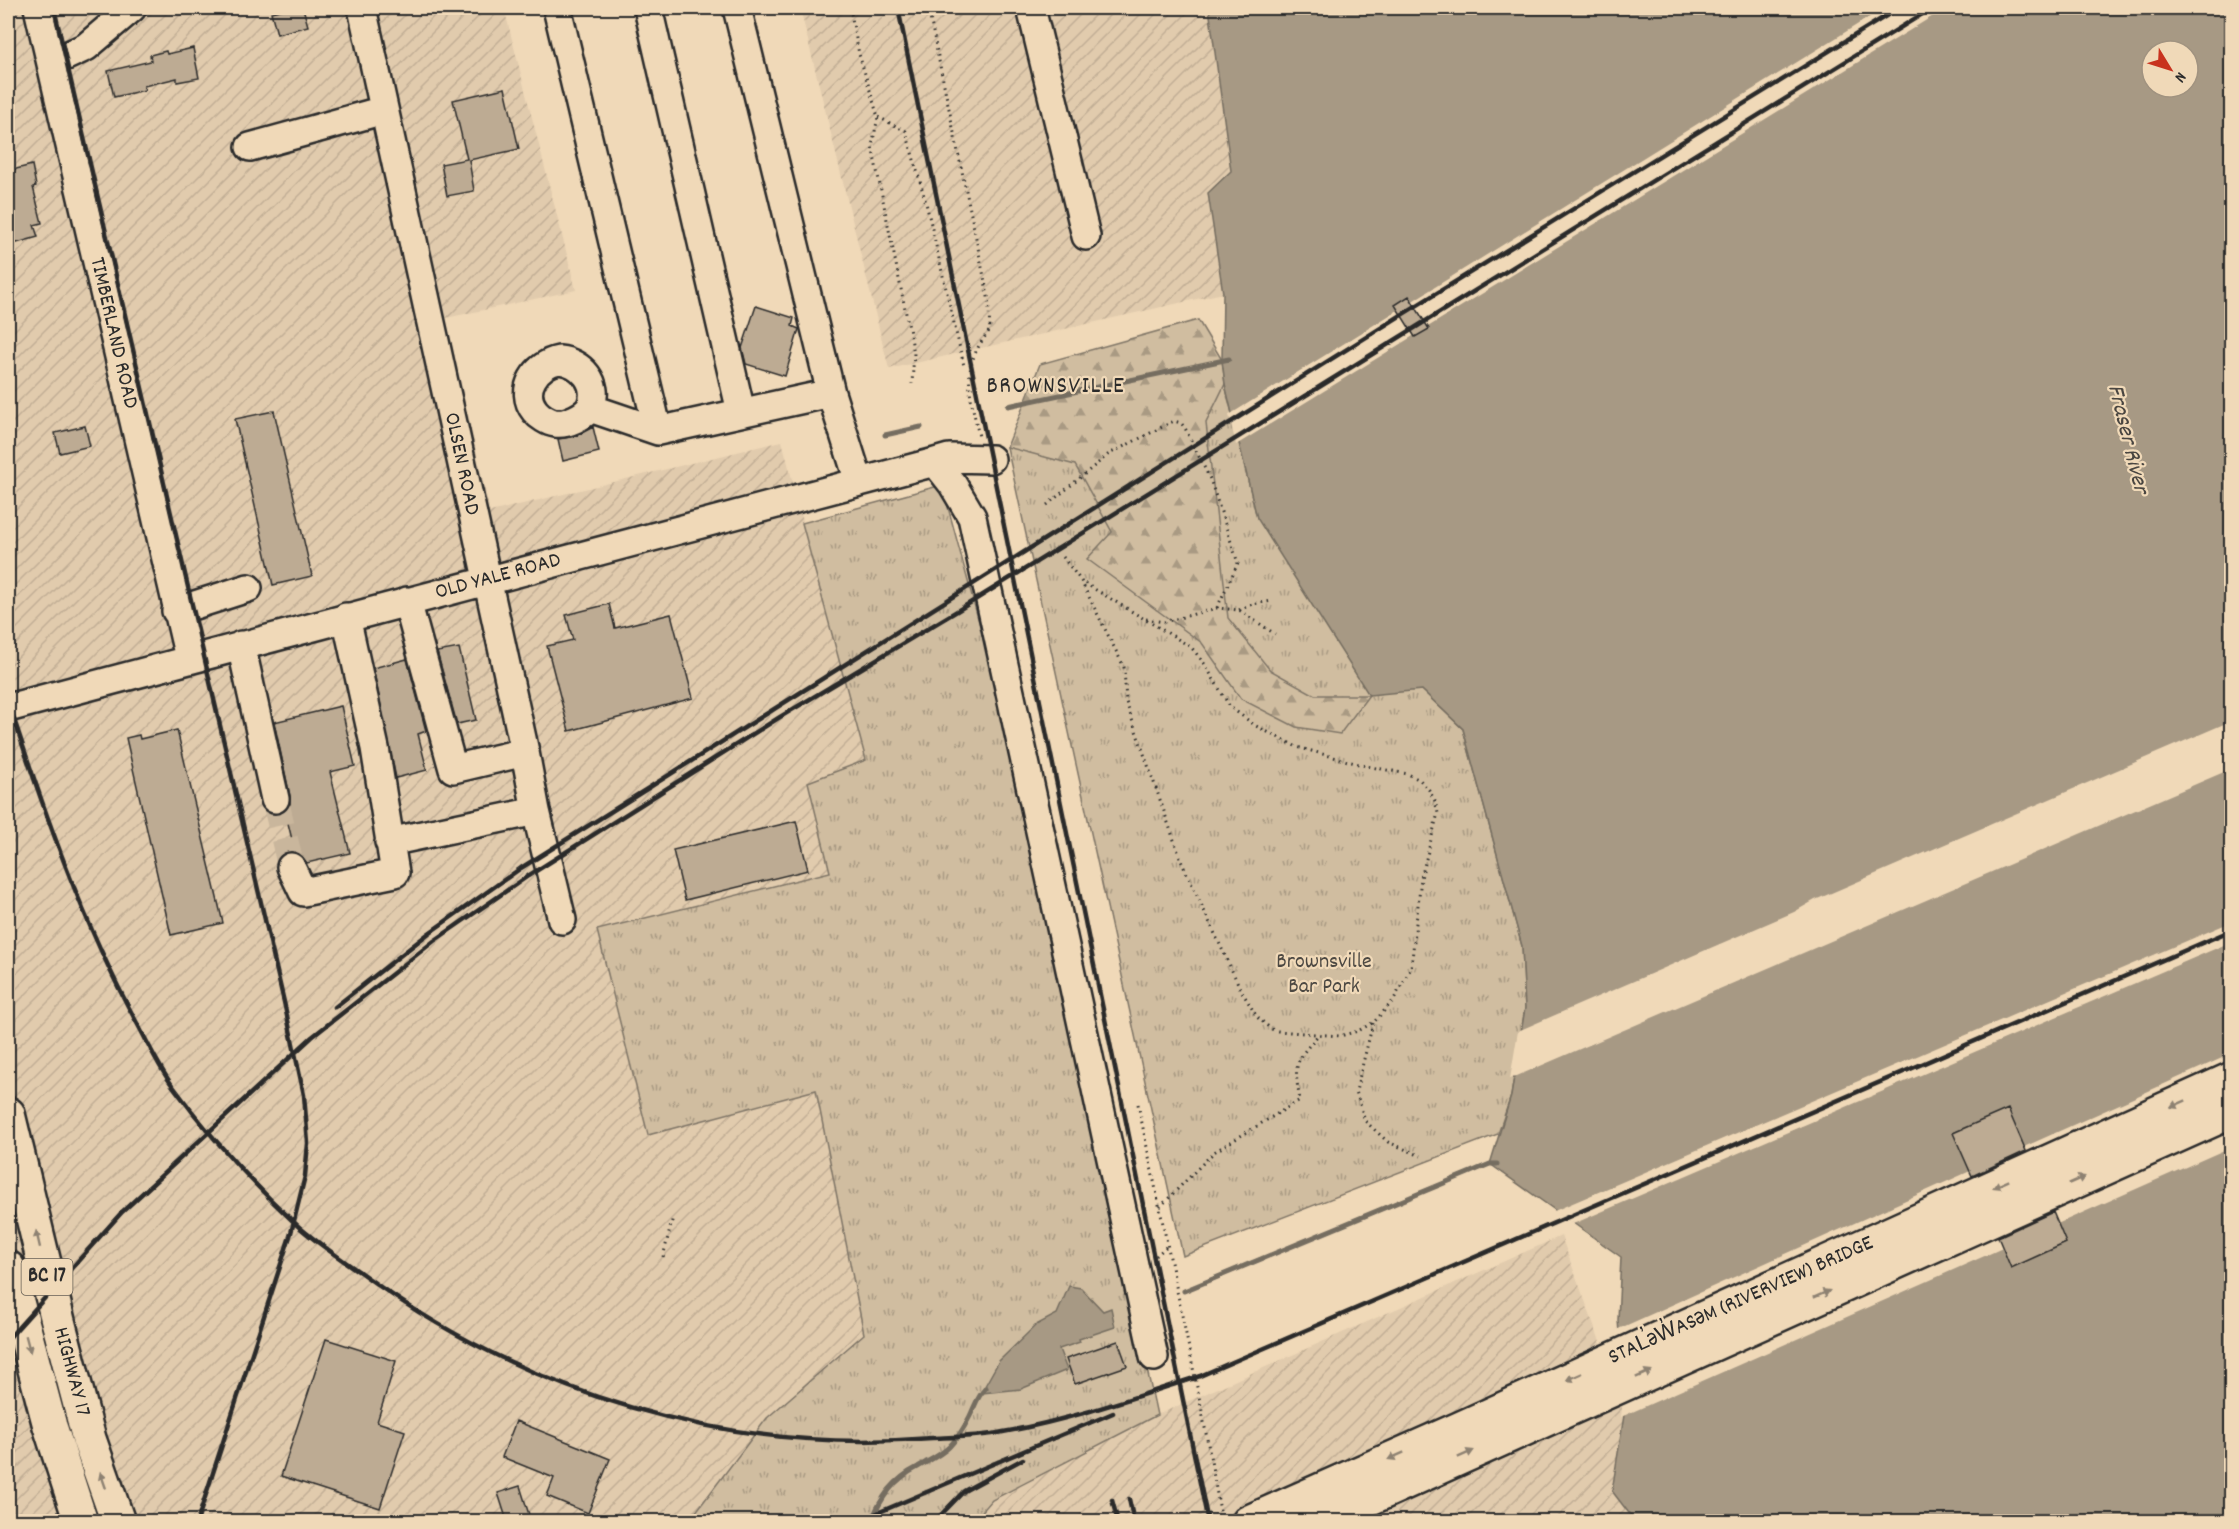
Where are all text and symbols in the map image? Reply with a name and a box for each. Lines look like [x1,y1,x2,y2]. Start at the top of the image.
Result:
north arrow [2140,39,2200,99]
text: N [2168,67,2191,87]
street label: TIMBERLAND ROAD [81,254,145,412]
district label: BROWNSVILLE [986,370,1126,404]
water label: Fraser River [2097,381,2158,500]
street label: OLSEN ROAD [435,410,487,518]
street label: OLD YALE ROAD [432,545,564,609]
park label: Brownsville Bar Park [1276,947,1372,1003]
one-way arrow [2170,1099,2187,1108]
one-way arrow [2068,1176,2085,1185]
one-way arrow [1991,1179,2009,1189]
street label: STAL̕ƏW̓ASƏM (RIVERVIEW) BRIDGE [1602,1226,1878,1374]
one-way arrow [33,1230,43,1249]
road number: BC 17 [22,1259,72,1295]
one-way arrow [1813,1289,1831,1299]
street label: HIGHWAY 17 [44,1324,98,1420]
one-way arrow [24,1335,34,1354]
one-way arrow [1635,1369,1653,1379]
one-way arrow [1566,1372,1583,1381]
one-way arrow [1458,1449,1476,1459]
one-way arrow [1388,1452,1405,1461]
one-way arrow [98,1471,108,1489]

